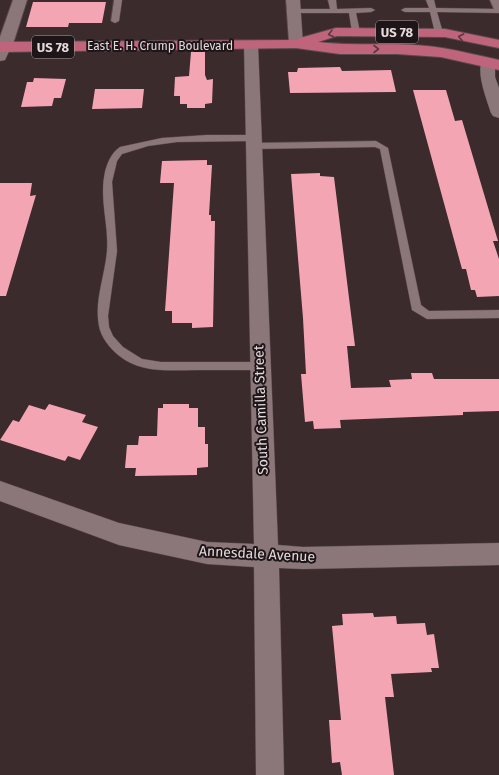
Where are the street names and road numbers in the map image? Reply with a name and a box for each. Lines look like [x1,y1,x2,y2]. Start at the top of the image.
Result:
road number: US 78 [376,21,418,43]
road number: US 78 [32,36,74,58]
street label: East E. H. Crump Boulevard [87,39,233,53]
street label: South Camilla Street [250,344,272,475]
street label: Annesdale Avenue [198,542,316,566]

